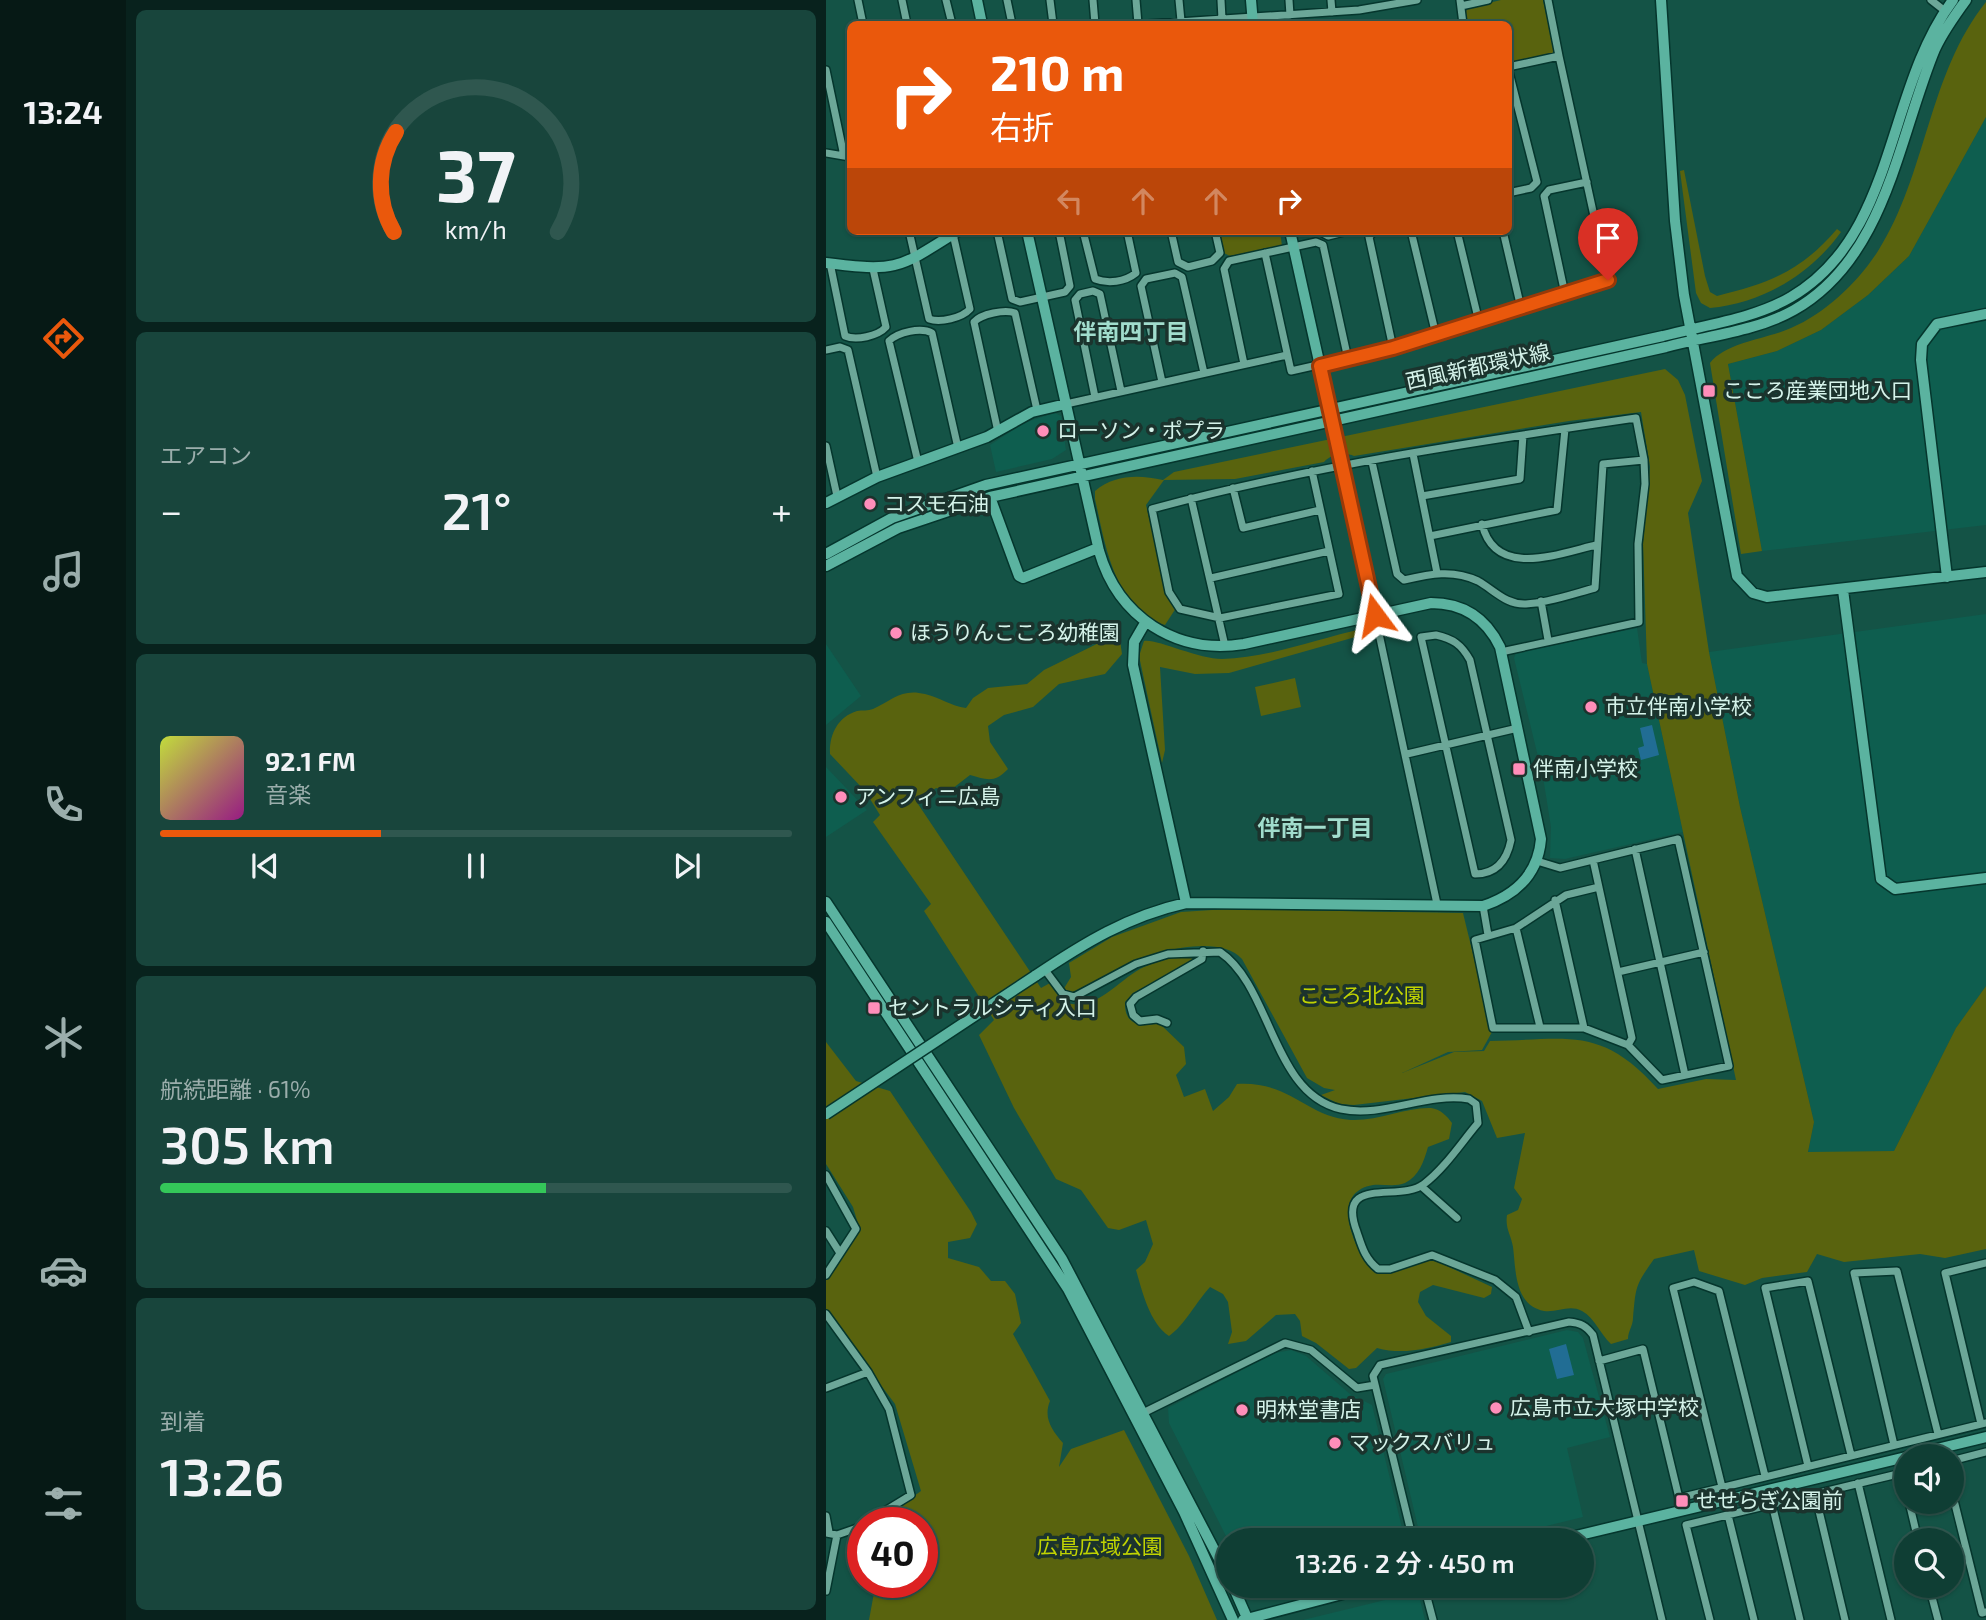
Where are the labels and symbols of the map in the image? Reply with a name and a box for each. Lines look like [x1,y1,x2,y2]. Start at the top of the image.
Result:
pin [1578,208,1638,280]
district label: 伴南四丁目 [1074,317,1189,345]
street label: 西風新都環状線 [1403,338,1552,393]
place label: こころ産業団地入口 [1723,377,1912,402]
marker: こころ産業団地入口 [1701,383,1717,399]
place label: ローソン・ポプラ [1057,417,1225,442]
marker: ローソン・ポプラ [1035,423,1051,439]
place label: コスモ石油 [884,490,989,515]
marker: コスモ石油 [862,496,878,512]
position arrow [1338,578,1412,652]
place label: ほうりんこころ幼稚園 [910,619,1120,644]
marker: ほうりんこころ幼稚園 [888,625,904,641]
place label: 市立伴南小学校 [1605,693,1752,718]
marker: 市立伴南小学校 [1583,699,1599,715]
place label: 伴南小学校 [1533,755,1638,780]
marker: 伴南小学校 [1511,761,1527,777]
place label: アンフィニ広島 [855,783,1000,808]
marker: アンフィニ広島 [833,789,849,805]
district label: 伴南一丁目 [1258,813,1373,841]
park label: こころ北公園 [1299,982,1425,1007]
place label: セントラルシティ入口 [888,994,1097,1019]
marker: セントラルシティ入口 [866,1000,882,1016]
place label: 広島市立大塚中学校 [1510,1394,1699,1419]
place label: 明林堂書店 [1256,1396,1361,1421]
marker: 広島市立大塚中学校 [1488,1400,1504,1416]
marker: 明林堂書店 [1234,1402,1250,1418]
place label: マックスバリュ [1349,1429,1495,1454]
marker: マックスバリュ [1327,1435,1343,1451]
place label: せせらぎ公園前 [1696,1487,1843,1512]
marker: せせらぎ公園前 [1674,1493,1690,1509]
speed limit sign: 40 [847,1507,938,1598]
park label: 広島広域公園 [1037,1533,1163,1558]

